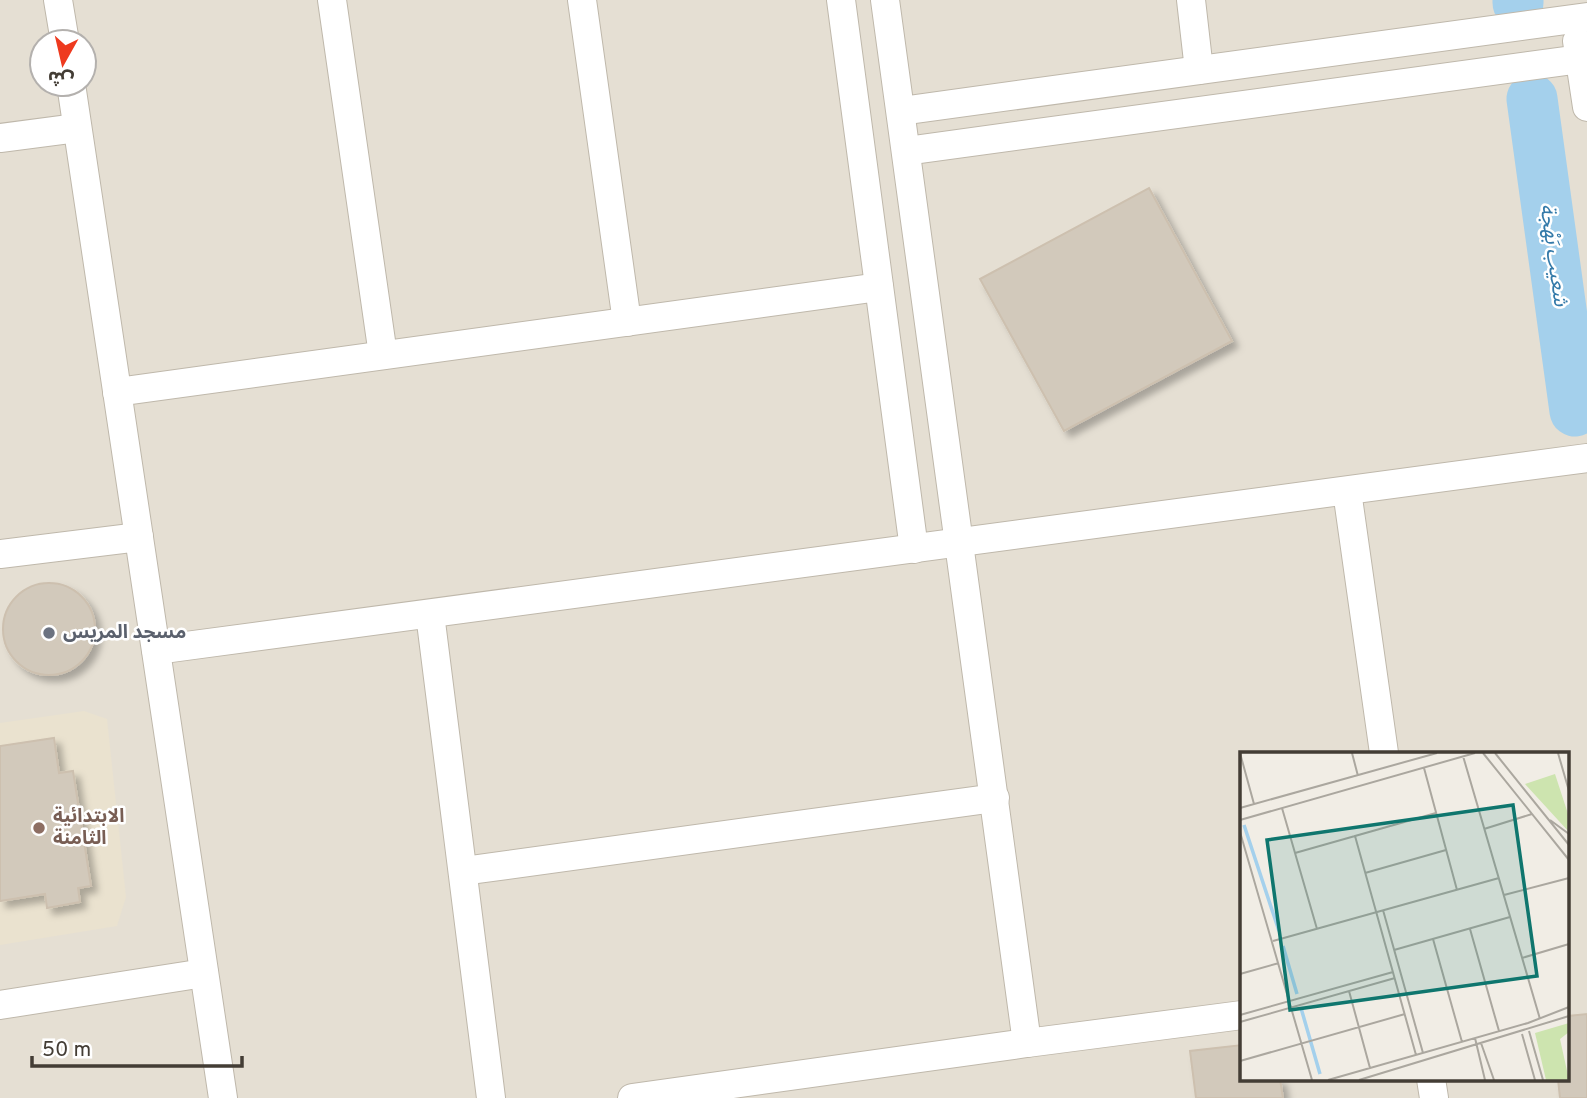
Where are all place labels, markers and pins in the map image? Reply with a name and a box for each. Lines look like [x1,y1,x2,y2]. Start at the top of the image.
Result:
place label: مسجد المريس [63,621,186,645]
marker: مسجد المريس [41,625,57,641]
place label: الابتدائية الثامنة [53,805,124,851]
marker: الابتدائية الثامنة [31,820,47,836]

